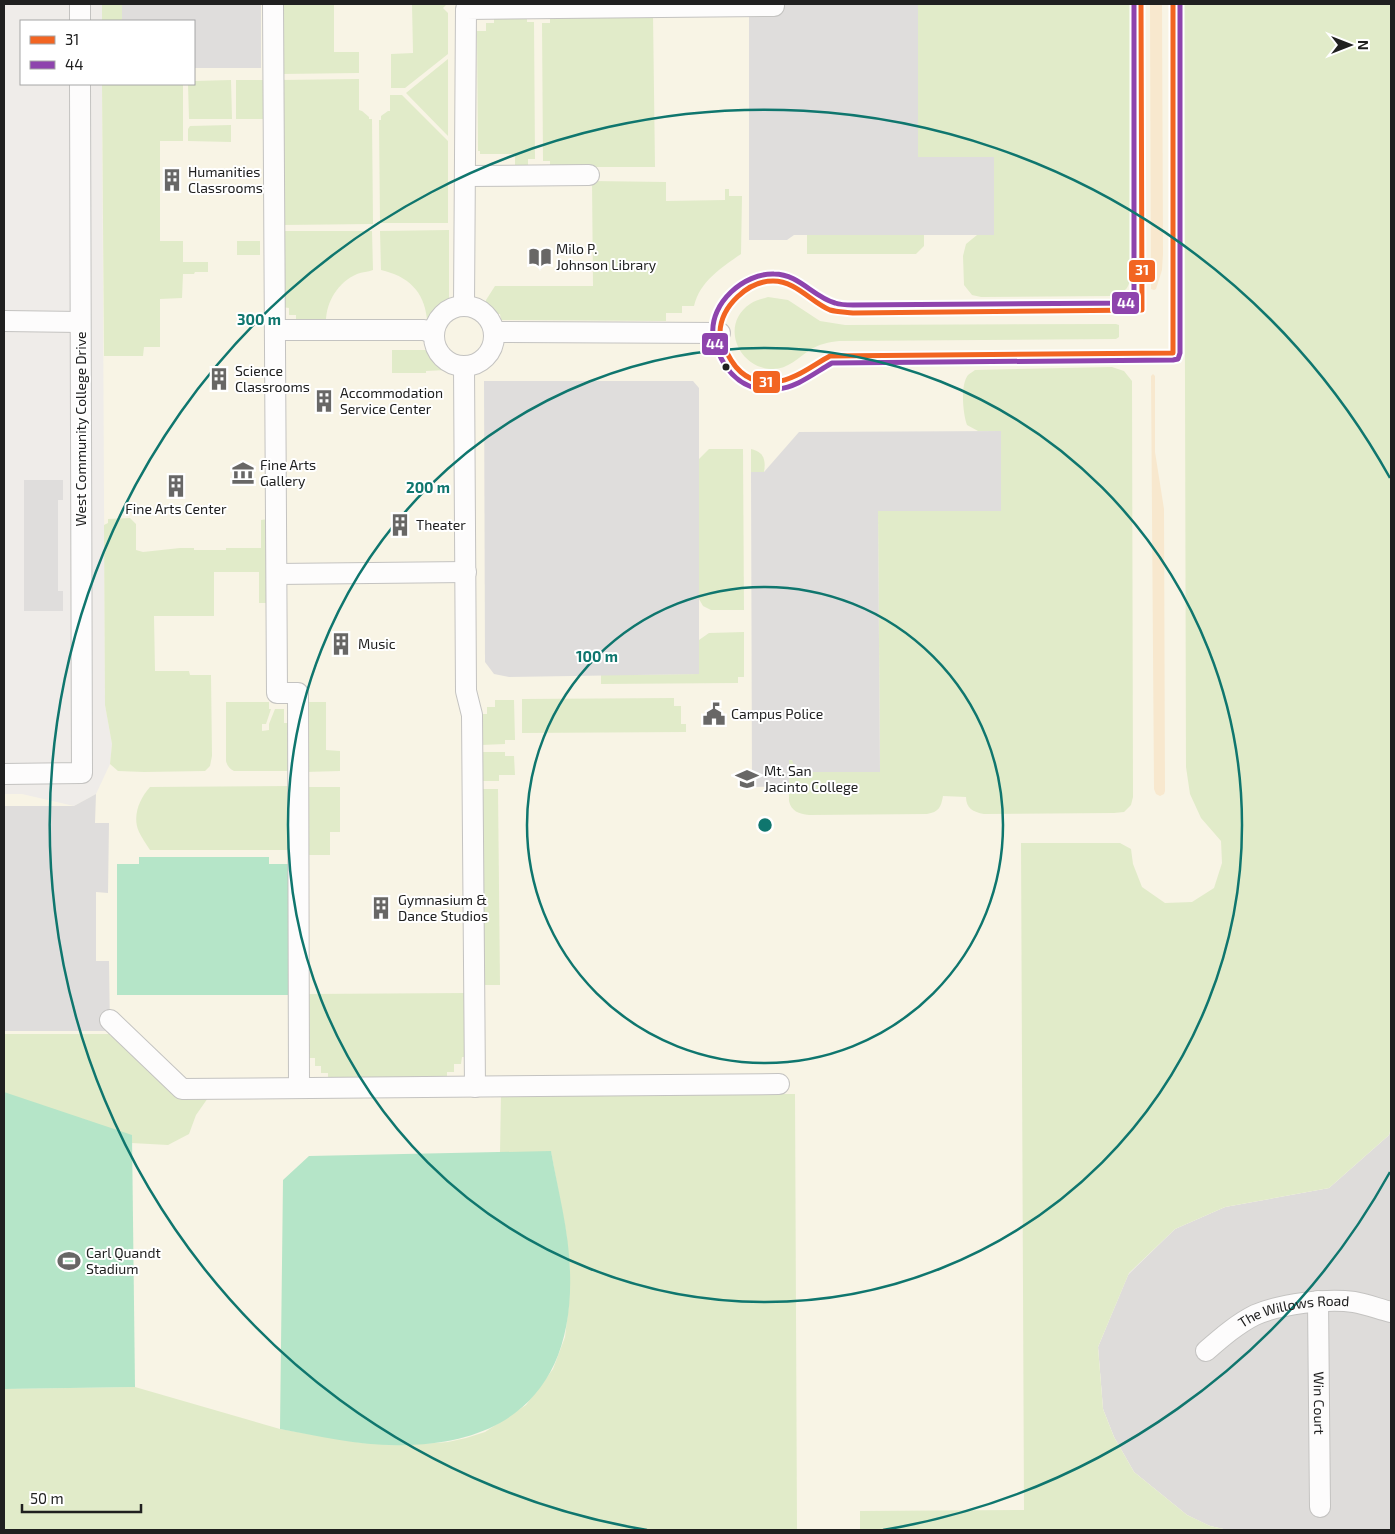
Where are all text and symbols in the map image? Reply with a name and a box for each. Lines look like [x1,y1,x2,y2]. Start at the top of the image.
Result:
legend [20,20,195,85]
north arrow [1325,20,1375,70]
text: 31 [65,30,79,48]
text: N [1355,40,1372,50]
text: 44 [65,55,83,73]
place label: Humanities Classrooms [188,163,263,196]
building icon: Humanities Classrooms [159,167,185,193]
place label: Milo P. Johnson Library [556,240,657,273]
library icon: Milo P. Johnson Library [527,244,553,270]
line badge: 31 [1128,259,1156,283]
text: 31 [1135,261,1149,278]
line badge: 44 [1111,291,1140,315]
text: 44 [1117,294,1135,311]
text: 300 m [237,310,281,328]
street label: West Community College Drive [72,331,89,527]
line badge: 44 [701,332,729,356]
text: 44 [706,335,724,352]
place label: Science Classrooms [235,362,310,395]
unlabelled marker [721,362,731,372]
building icon: Science Classrooms [206,366,232,392]
line badge: 31 [752,370,781,394]
text: 31 [759,373,773,390]
place label: Accommodation Service Center [340,384,443,417]
building icon: Accommodation Service Center [311,388,337,414]
place label: Fine Arts Gallery [260,456,316,489]
museum icon: Fine Arts Gallery [230,460,256,486]
building icon: Fine Arts Center [163,473,189,499]
text: 200 m [406,478,450,496]
place label: Fine Arts Center [125,500,227,517]
building icon: Theater [387,512,413,538]
place label: Theater [416,516,466,533]
building icon: Music [328,631,354,657]
place label: Music [358,635,396,652]
text: 100 m [576,647,618,665]
public building icon: Campus Police [701,701,727,727]
place label: Campus Police [731,705,823,722]
place label: Mt. San Jacinto College [764,762,858,795]
school or university icon: Mt. San Jacinto College [734,766,760,792]
centre of rings [756,816,774,834]
place label: Gymnasium & Dance Studios [398,891,488,924]
building icon: Gymnasium & Dance Studios [368,895,394,921]
place label: Carl Quandt Stadium [86,1244,161,1277]
sports icon: Carl Quandt Stadium [56,1248,82,1274]
street label: The Willows Road [1235,1292,1350,1331]
street label: Win Court [1311,1371,1328,1435]
scale bar [22,1482,141,1514]
text: 50 m [30,1489,64,1507]

